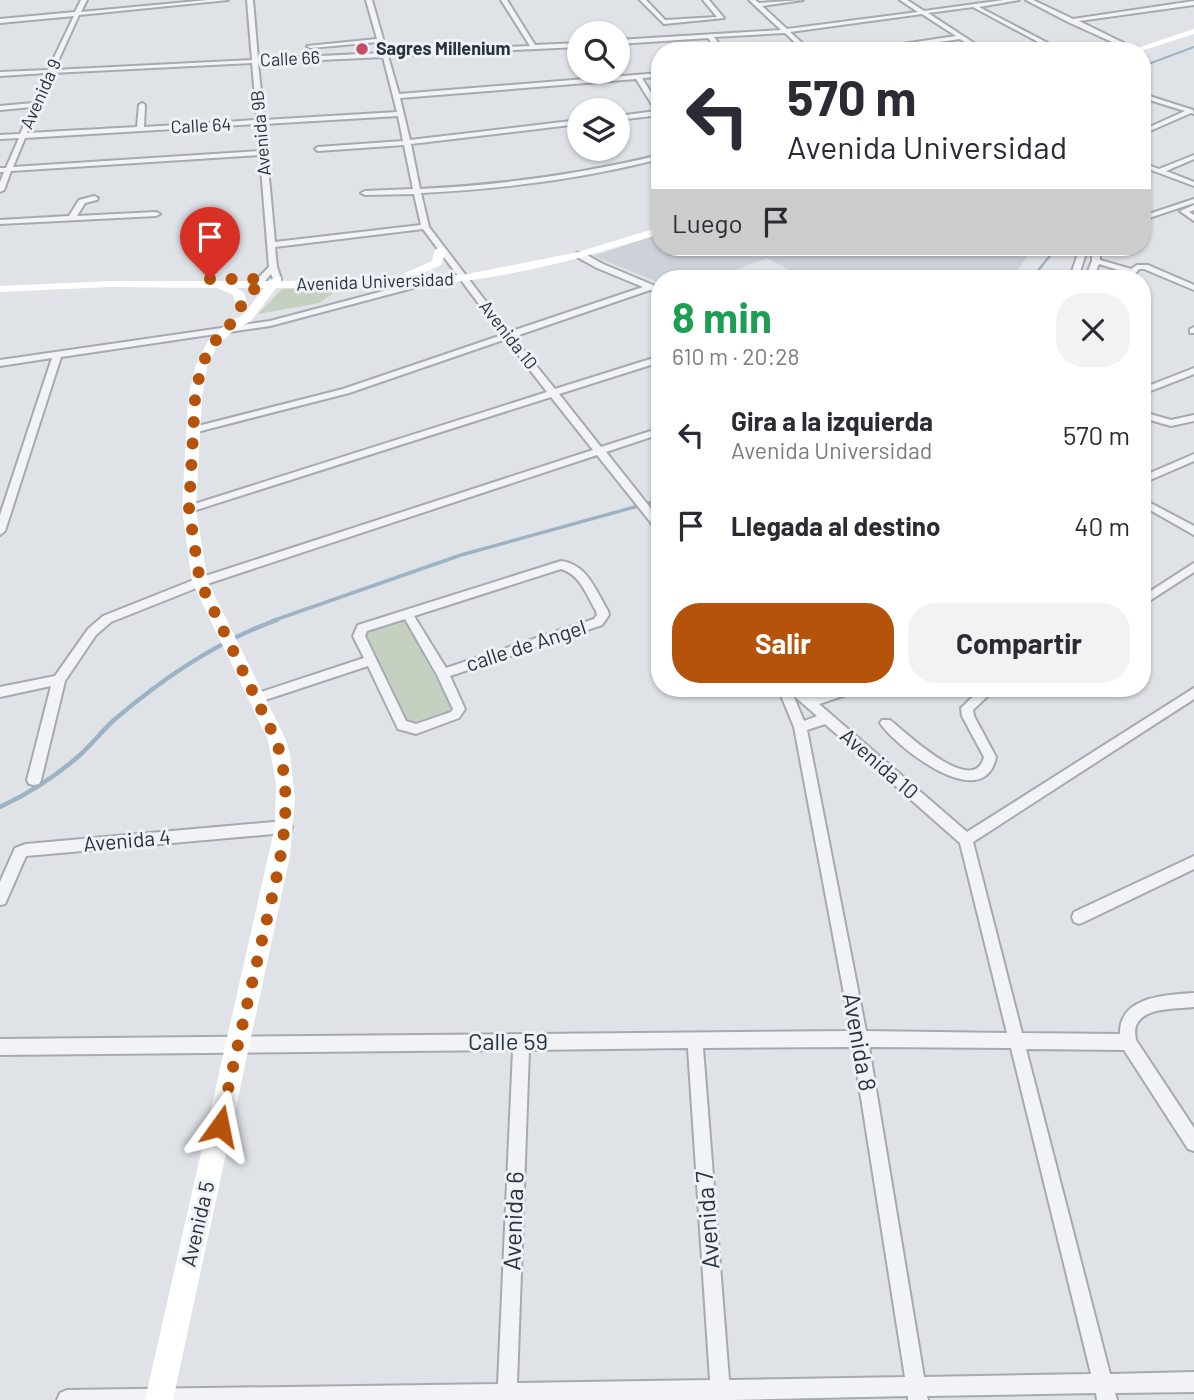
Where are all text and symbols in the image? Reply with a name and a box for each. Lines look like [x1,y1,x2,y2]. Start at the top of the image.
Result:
map controls [567,21,630,161]
button: search [567,21,630,84]
place label: Sagres Millenium [376,37,510,59]
marker: Sagres Millenium [354,41,370,57]
street label: Calle 66 [259,45,320,71]
street label: Avenida 9 [15,55,65,132]
text: 570 m [787,67,916,126]
icon: left [672,70,763,161]
street label: Avenida 9B [245,89,275,177]
button: layers [567,98,630,161]
street label: Calle 64 [170,112,232,138]
text: Avenida Universidad [787,127,1067,165]
icon: arrive [757,203,795,241]
pin [180,207,240,279]
text: Luego [672,207,743,238]
icon: arrive [191,218,229,256]
street label: Avenida Universidad [296,267,454,295]
text: 8 min [672,291,772,341]
button: close [1056,293,1130,367]
street label: Avenida 10 [475,295,543,373]
text: 610 m · 20:28 [672,342,800,370]
text: Gira a la izquierda [731,405,933,436]
icon: left [672,416,710,454]
text: 570 m [1063,419,1130,450]
text: Avenida Universidad [731,436,932,464]
icon: arrive [672,507,710,545]
text: Llegada al destino [731,510,940,541]
text: 40 m [1074,510,1130,541]
button: Salir [672,603,894,683]
button: Compartir [908,603,1130,683]
street label: calle de Angel [462,613,589,676]
street label: Avenida 10 [836,722,924,804]
street label: Avenida 4 [82,823,172,856]
street label: Avenida 8 [838,990,883,1093]
street label: Calle 59 [468,1026,548,1055]
position arrow [183,1089,257,1163]
street label: Avenida 7 [689,1170,724,1270]
street label: Avenida 6 [496,1171,529,1271]
street label: Avenida 5 [175,1179,218,1269]

